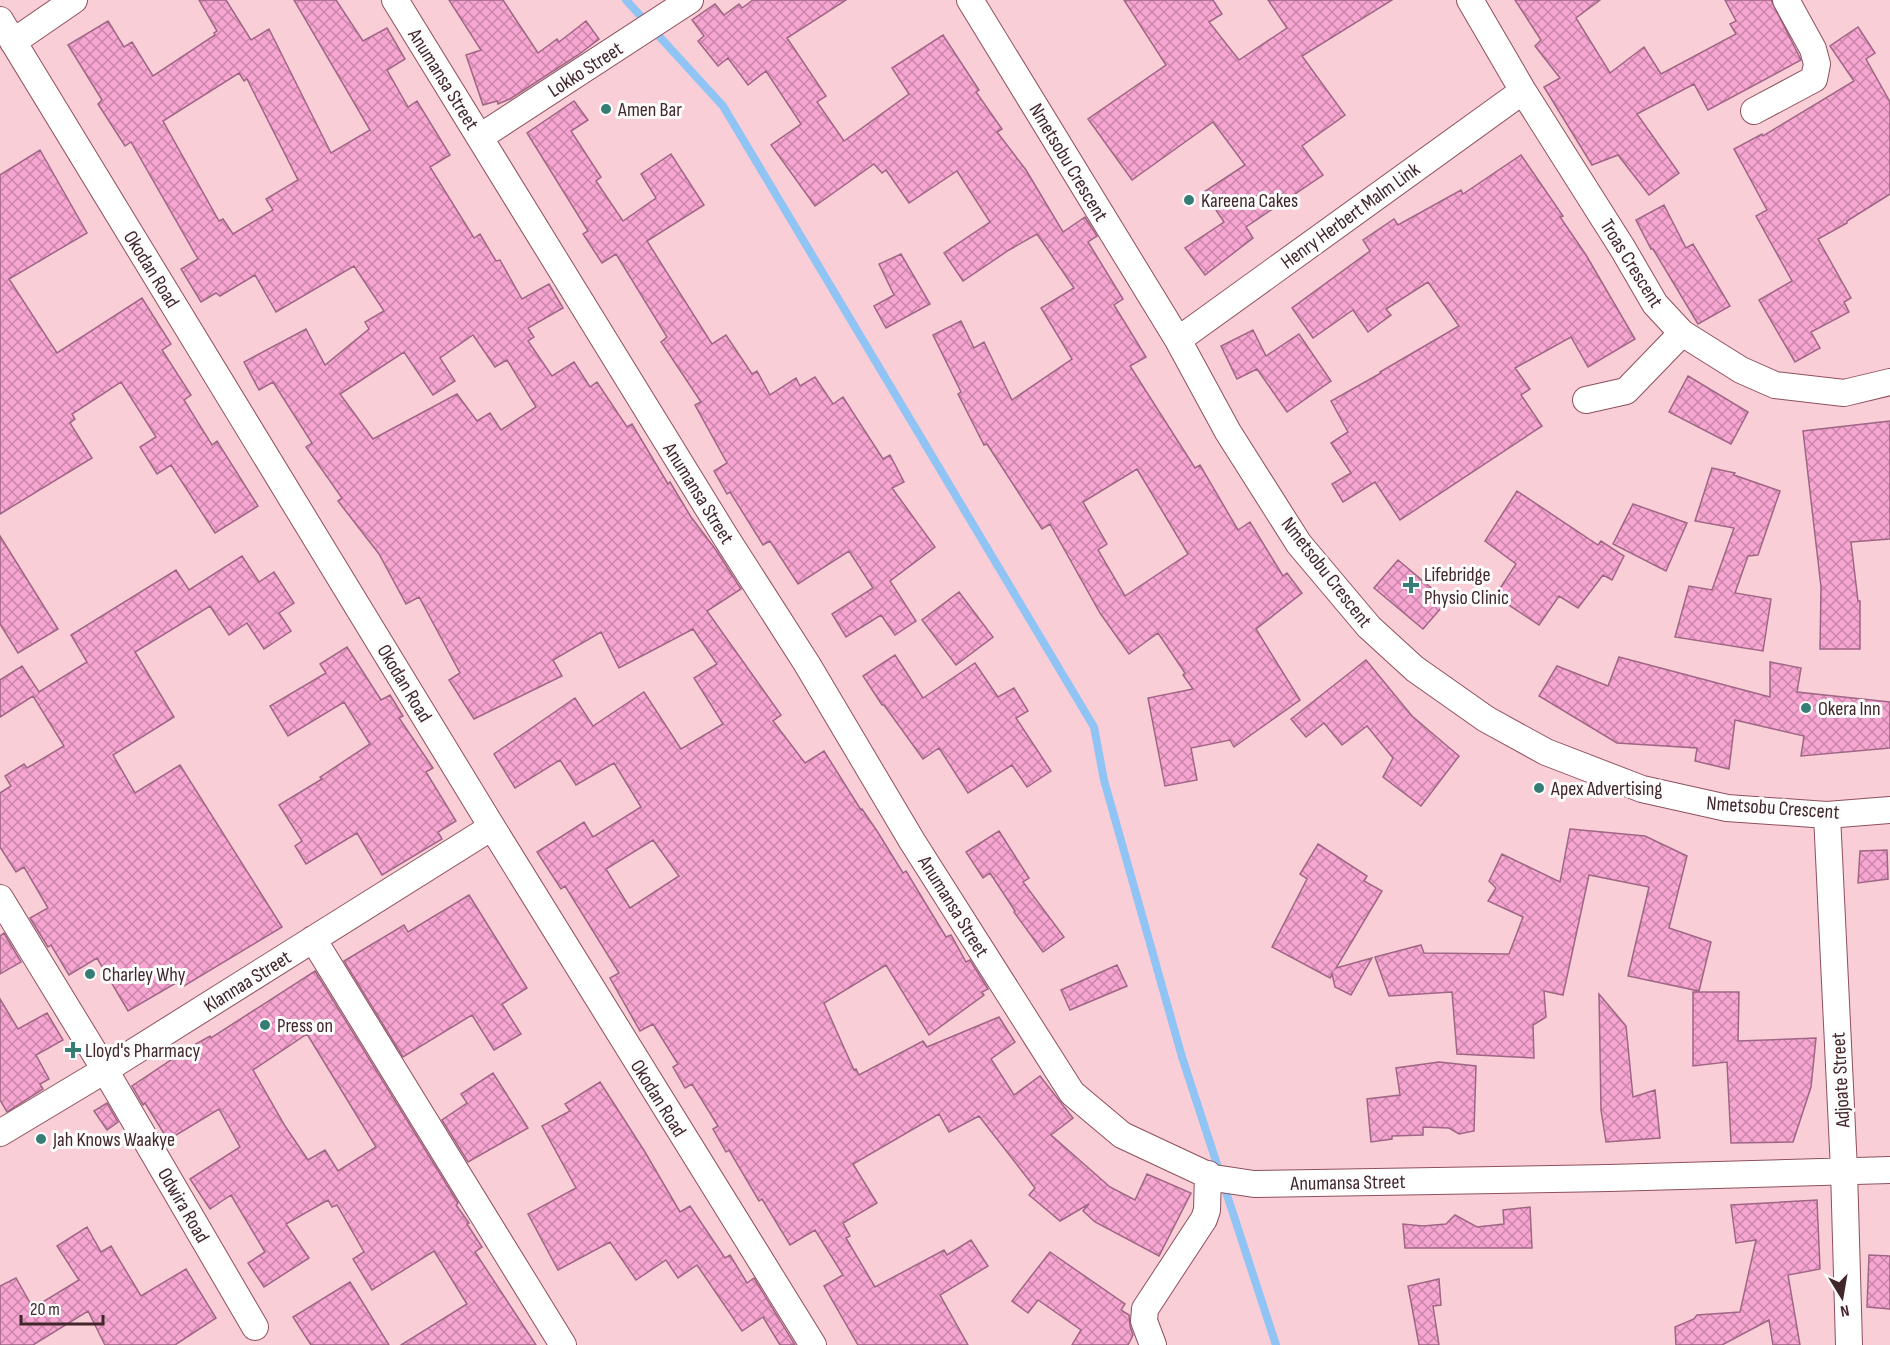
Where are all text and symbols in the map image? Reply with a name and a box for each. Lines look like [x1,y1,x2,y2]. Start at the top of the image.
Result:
street label: Anumansa Street [402,24,484,135]
street label: Lokko Street [544,37,627,103]
place label: Amen Bar [617,98,682,122]
street label: Nmetsobu Crescent [1024,99,1113,226]
marker: Amen Bar [599,102,613,116]
street label: Henry Herbert Malm Link [1276,157,1425,274]
place label: Kareena Cakes [1201,189,1298,213]
marker: Kareena Cakes [1182,193,1196,207]
street label: Troas Crescent [1595,215,1668,312]
street label: Okodan Road [118,226,184,313]
street label: Anumansa Street [657,438,739,549]
street label: Nmetsobu Crescent [1276,513,1377,633]
place label: Lifebridge Physio Clinic [1424,563,1509,610]
marker: Lifebridge Physio Clinic [1402,576,1420,594]
street label: Okodan Road [372,640,437,727]
place label: Okera Inn [1818,697,1881,721]
marker: Okera Inn [1799,701,1813,715]
place label: Apex Advertising [1550,777,1662,801]
marker: Apex Advertising [1532,781,1546,795]
street label: Nmetsobu Crescent [1706,791,1840,825]
street label: Anumansa Street [912,851,994,962]
street label: Klannaa Street [199,946,296,1018]
place label: Charley Why [102,963,186,987]
marker: Charley Why [83,967,97,981]
place label: Press on [277,1014,333,1038]
marker: Press on [258,1018,272,1032]
street label: Adjoate Street [1827,1032,1856,1129]
place label: Lloyd's Pharmacy [85,1039,201,1063]
marker: Lloyd's Pharmacy [66,1043,80,1057]
street label: Okodan Road [625,1055,691,1142]
place label: Jah Knows Waakye [52,1128,175,1152]
marker: Jah Knows Waakye [34,1132,48,1146]
street label: Odwira Road [152,1164,214,1247]
street label: Anumansa Street [1289,1170,1406,1196]
north arrow [1812,1267,1872,1327]
scale bar [21,1288,104,1326]
text: 20 m [30,1299,60,1320]
text: N [1839,1300,1851,1320]

